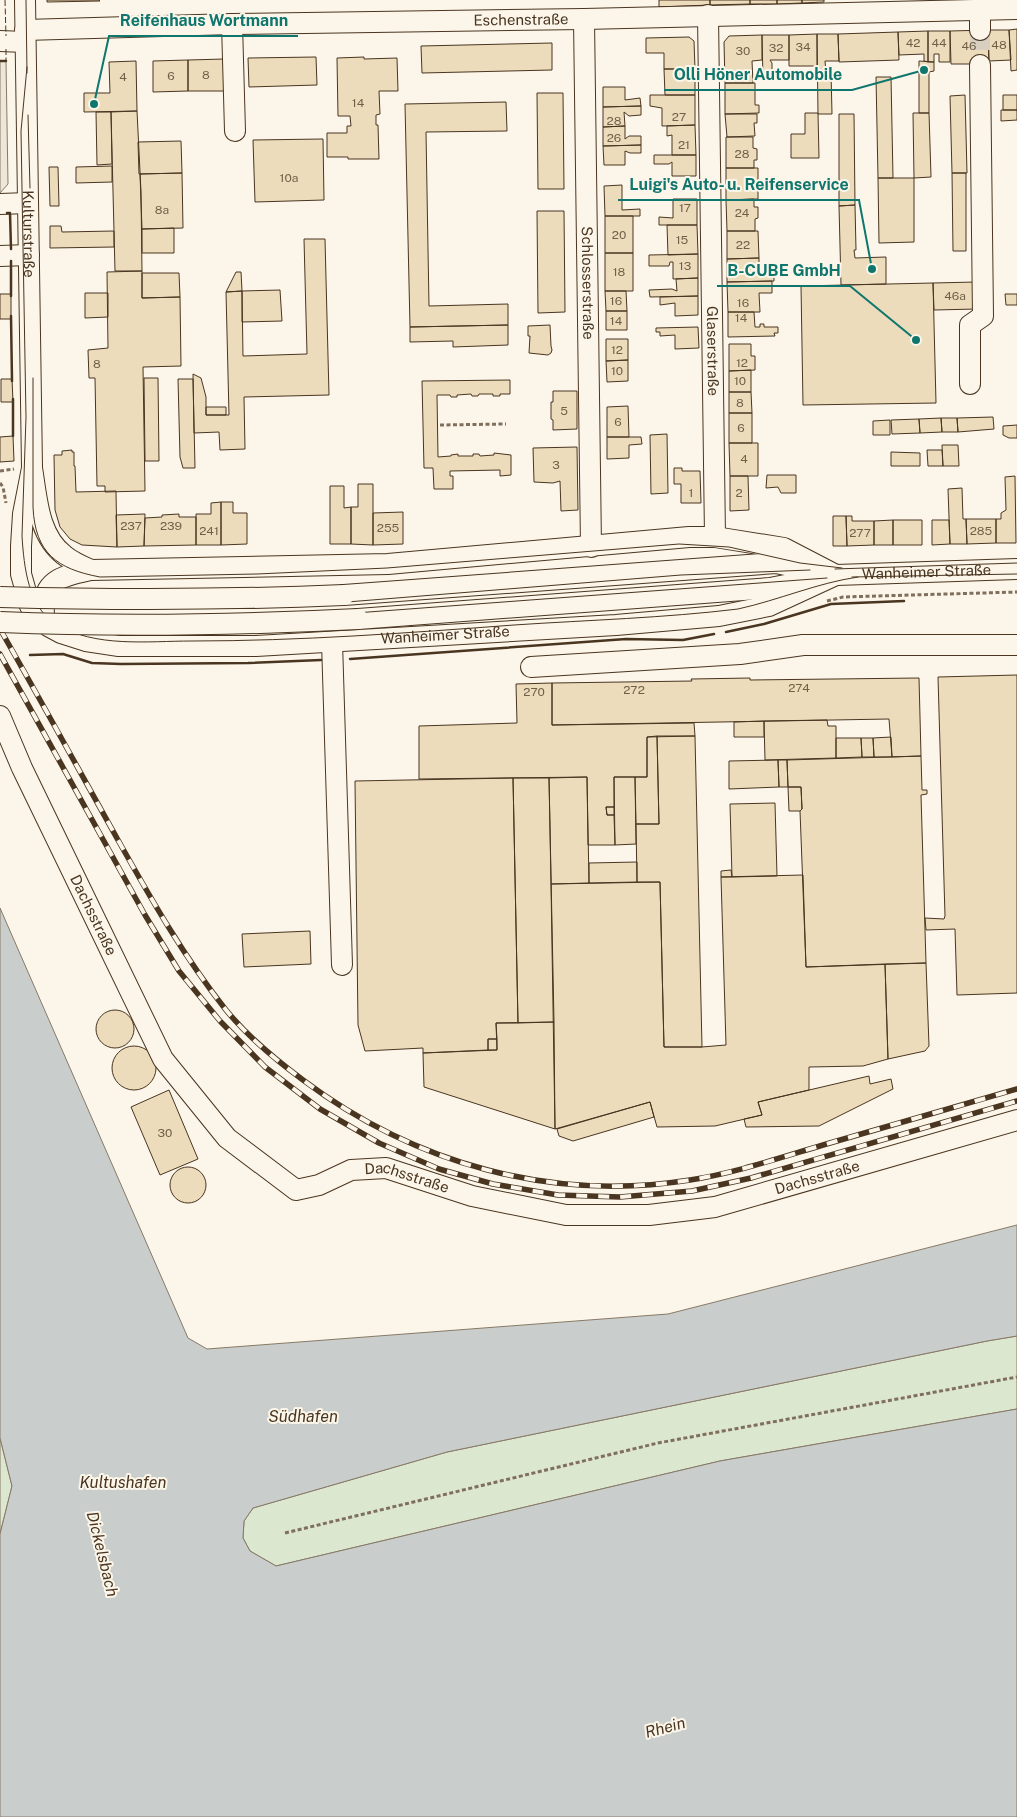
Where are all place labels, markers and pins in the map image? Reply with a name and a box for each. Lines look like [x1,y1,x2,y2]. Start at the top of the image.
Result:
callout: Reifenhaus Wortmann [109,5,298,36]
callout: Olli Höner Automobile [664,59,852,90]
callout: Luigi's Auto- u. Reifenservice [618,169,859,200]
callout: B-CUBE GmbH [717,255,850,286]

